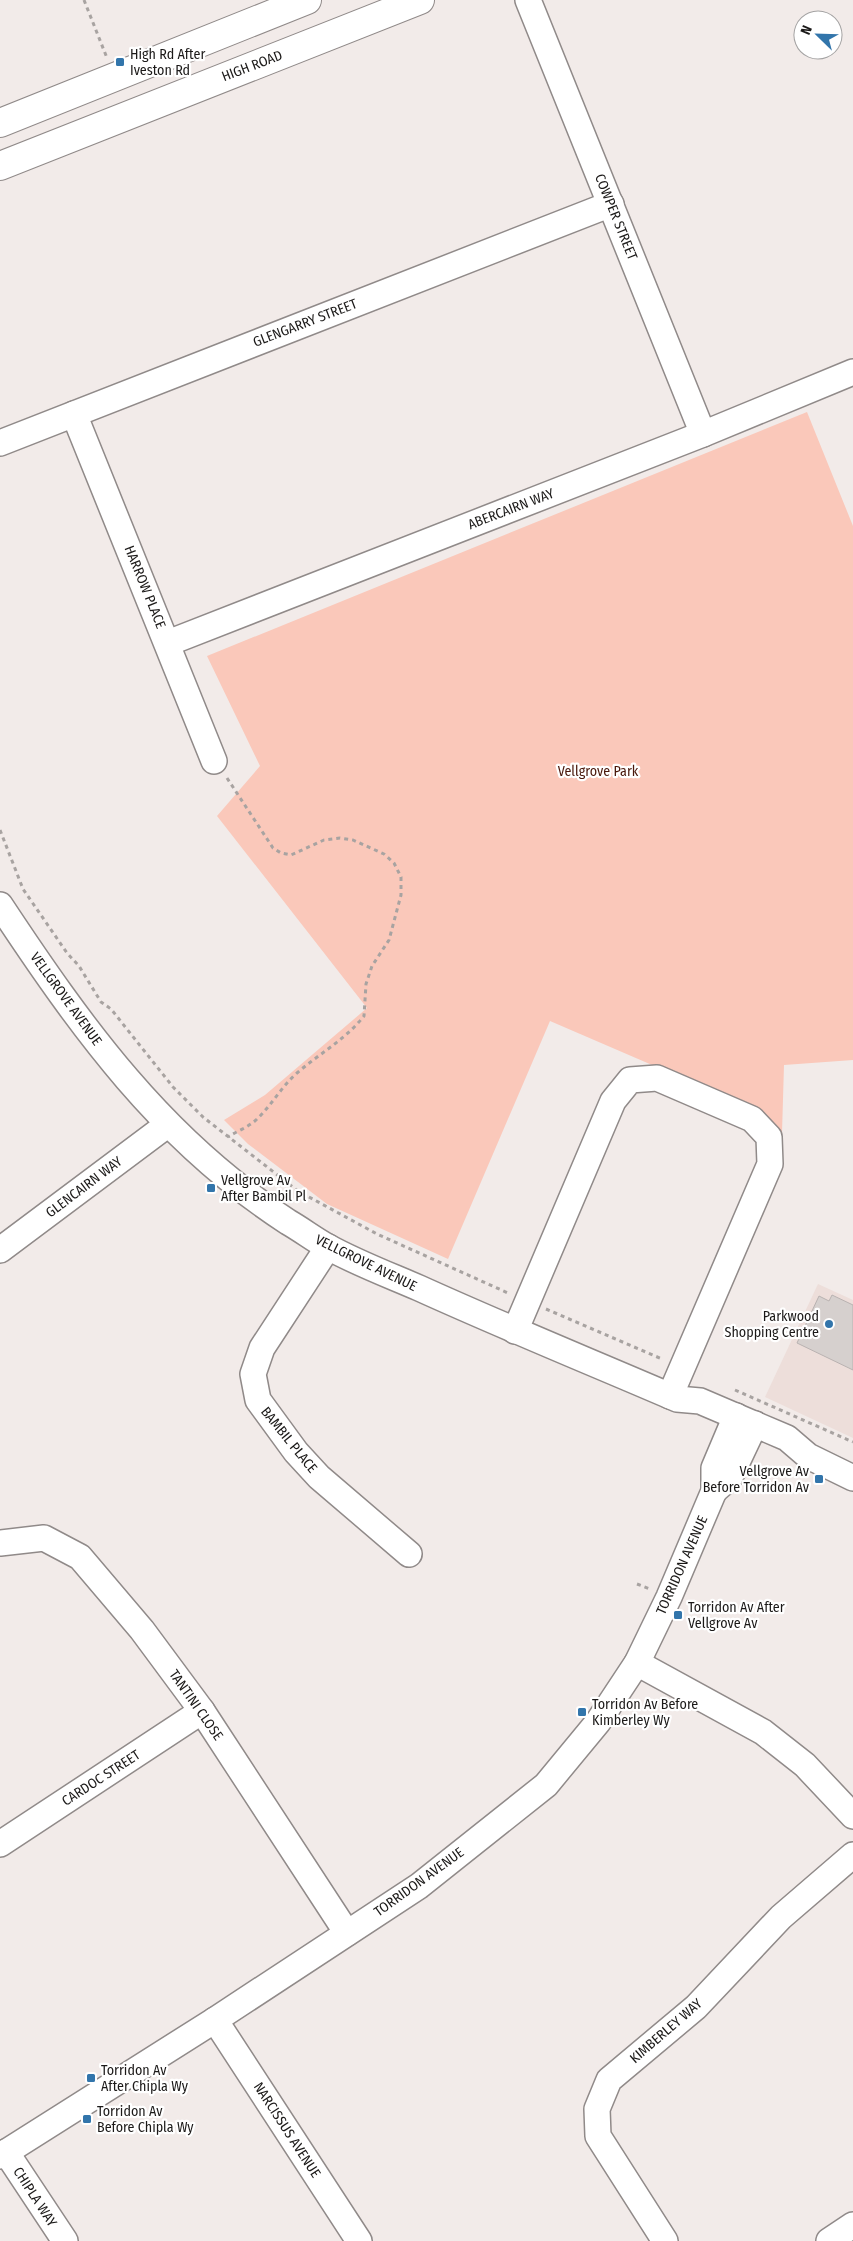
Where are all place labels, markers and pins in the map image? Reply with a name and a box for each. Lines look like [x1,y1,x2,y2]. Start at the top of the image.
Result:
place label: High Rd After Iveston Rd [130,46,205,79]
marker: High Rd After Iveston Rd [114,56,126,68]
place label: Vellgrove Av After Bambil Pl [221,1172,307,1205]
marker: Vellgrove Av After Bambil Pl [205,1182,217,1194]
place label: Parkwood Shopping Centre [725,1308,819,1341]
marker: Parkwood Shopping Centre [823,1318,835,1330]
place label: Vellgrove Av Before Torridon Av [703,1463,810,1496]
marker: Vellgrove Av Before Torridon Av [813,1473,825,1485]
place label: Torridon Av After Vellgrove Av [688,1599,785,1632]
marker: Torridon Av After Vellgrove Av [672,1609,684,1621]
place label: Torridon Av Before Kimberley Wy [592,1696,698,1729]
marker: Torridon Av Before Kimberley Wy [576,1706,588,1718]
place label: Torridon Av After Chipla Wy [101,2062,189,2095]
marker: Torridon Av After Chipla Wy [85,2072,97,2084]
place label: Torridon Av Before Chipla Wy [97,2103,194,2136]
marker: Torridon Av Before Chipla Wy [81,2113,93,2125]

